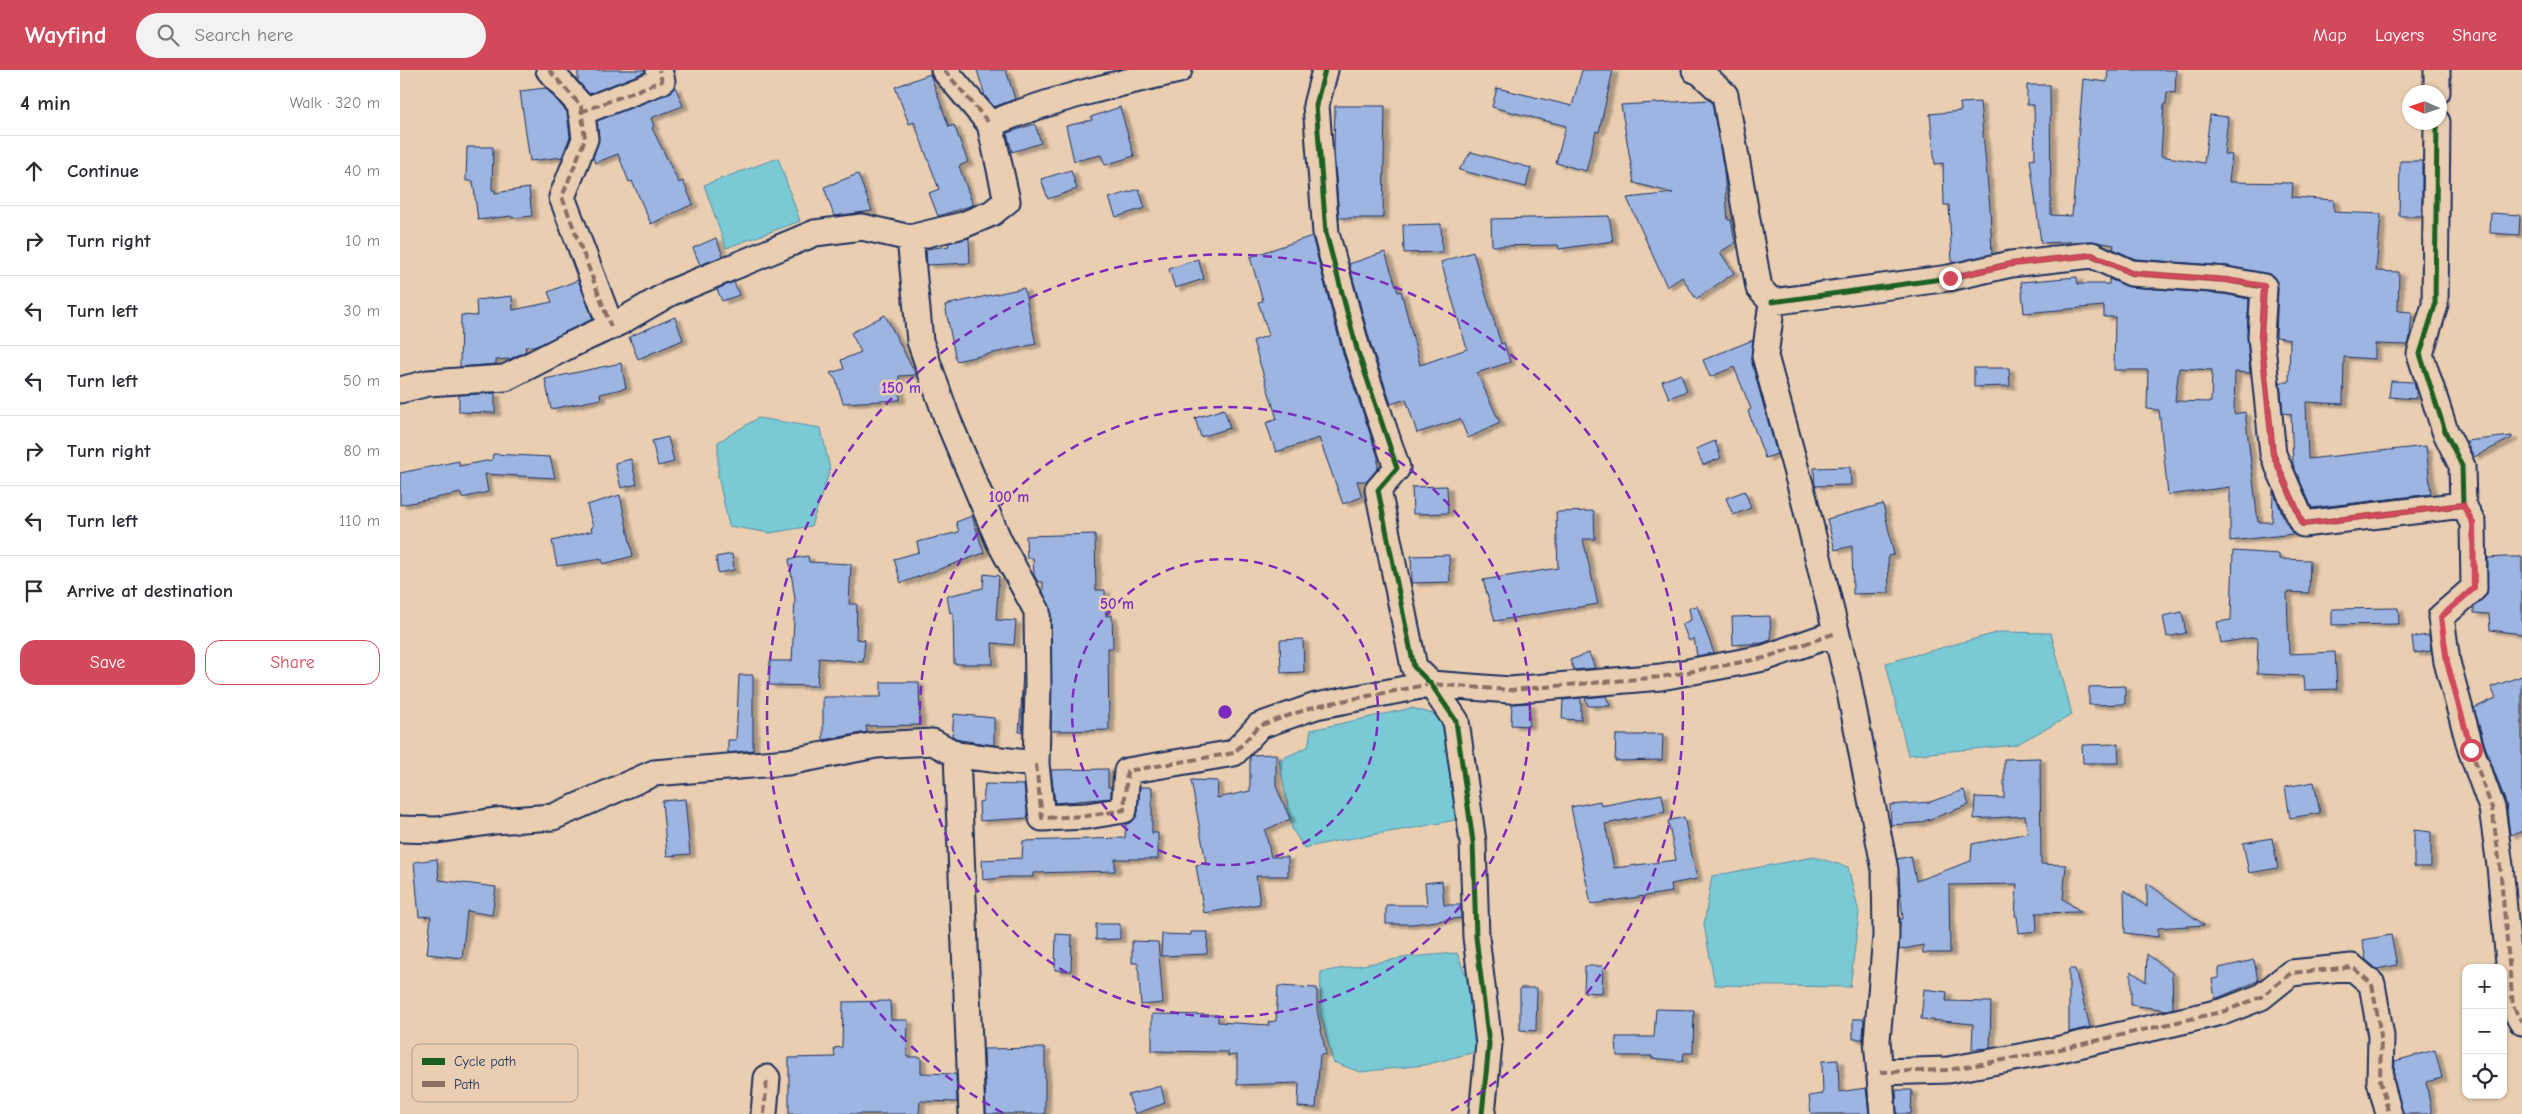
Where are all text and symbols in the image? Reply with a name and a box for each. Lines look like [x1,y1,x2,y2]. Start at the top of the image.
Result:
search box [136,13,486,58]
text: Wayfind [25,21,106,49]
icon: search [154,21,182,49]
text: Search here [194,24,293,46]
text: Map [2313,25,2347,46]
text: Layers [2375,25,2424,46]
text: Share [2452,25,2497,46]
north arrow [2402,85,2447,130]
text: 4 min [20,91,71,115]
text: Walk · 320 m [289,94,380,112]
icon: ahead [20,157,48,185]
text: Continue [67,160,139,182]
text: 40 m [344,162,380,180]
icon: right [20,227,48,255]
text: Turn right [67,230,151,252]
text: 10 m [345,232,380,250]
route end [1939,267,1962,290]
icon: left [20,297,48,325]
text: Turn left [67,300,138,322]
text: 30 m [344,302,380,320]
icon: left [20,367,48,395]
text: Turn left [67,370,138,392]
text: 50 m [343,372,380,390]
text: 150 m [881,379,921,397]
icon: right [20,437,48,465]
text: Turn right [67,440,151,462]
text: 80 m [343,442,380,460]
text: 100 m [989,488,1029,506]
icon: left [20,507,48,535]
text: Turn left [67,510,138,532]
text: 110 m [339,512,380,530]
icon: arrive [20,577,48,605]
text: Arrive at destination [67,580,233,602]
text: 50 m [1100,595,1134,613]
button: Save [20,640,195,685]
button: Share [205,640,380,685]
centre of rings [1216,703,1234,721]
route start [2460,739,2483,762]
map controls [2462,964,2507,1099]
button: + [2462,964,2507,1009]
button: − [2462,1009,2507,1054]
legend [412,1044,578,1102]
text: Cycle path [454,1053,516,1070]
button: locate [2462,1054,2507,1099]
text: Path [454,1076,480,1093]

